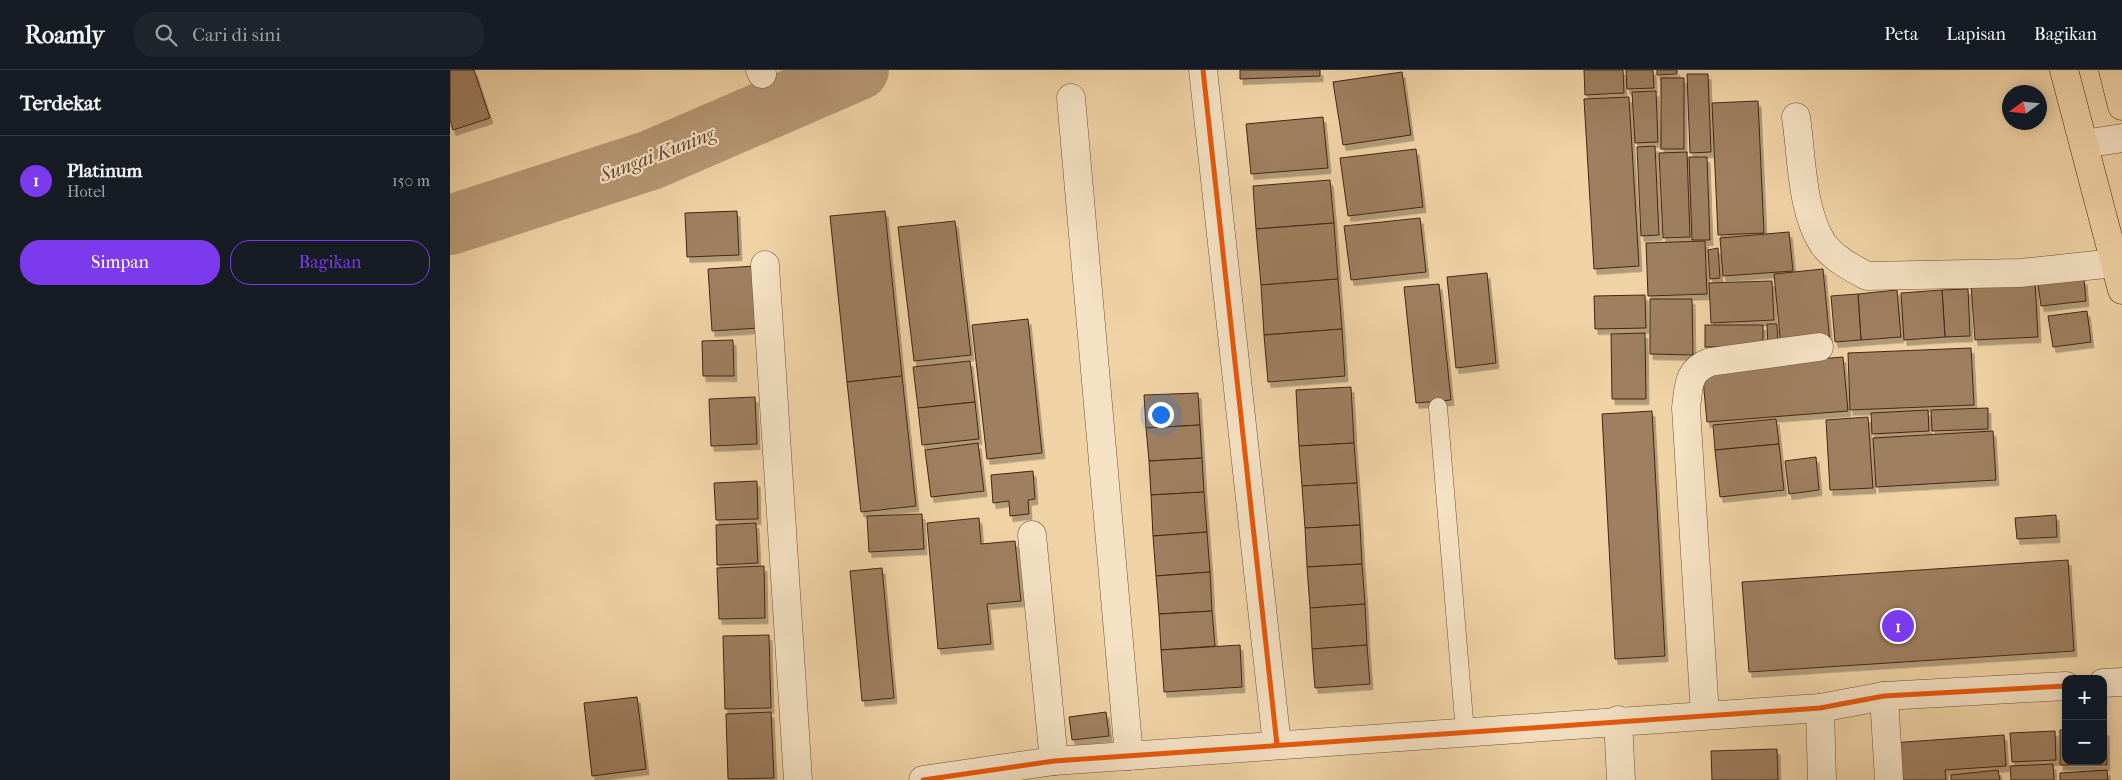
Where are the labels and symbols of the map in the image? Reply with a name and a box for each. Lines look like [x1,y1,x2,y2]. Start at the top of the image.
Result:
north arrow [2002,85,2047,130]
water label: Sungai Kuning [596,122,719,187]
your location [1148,402,1174,428]
pin: 1 [1882,607,1914,645]

